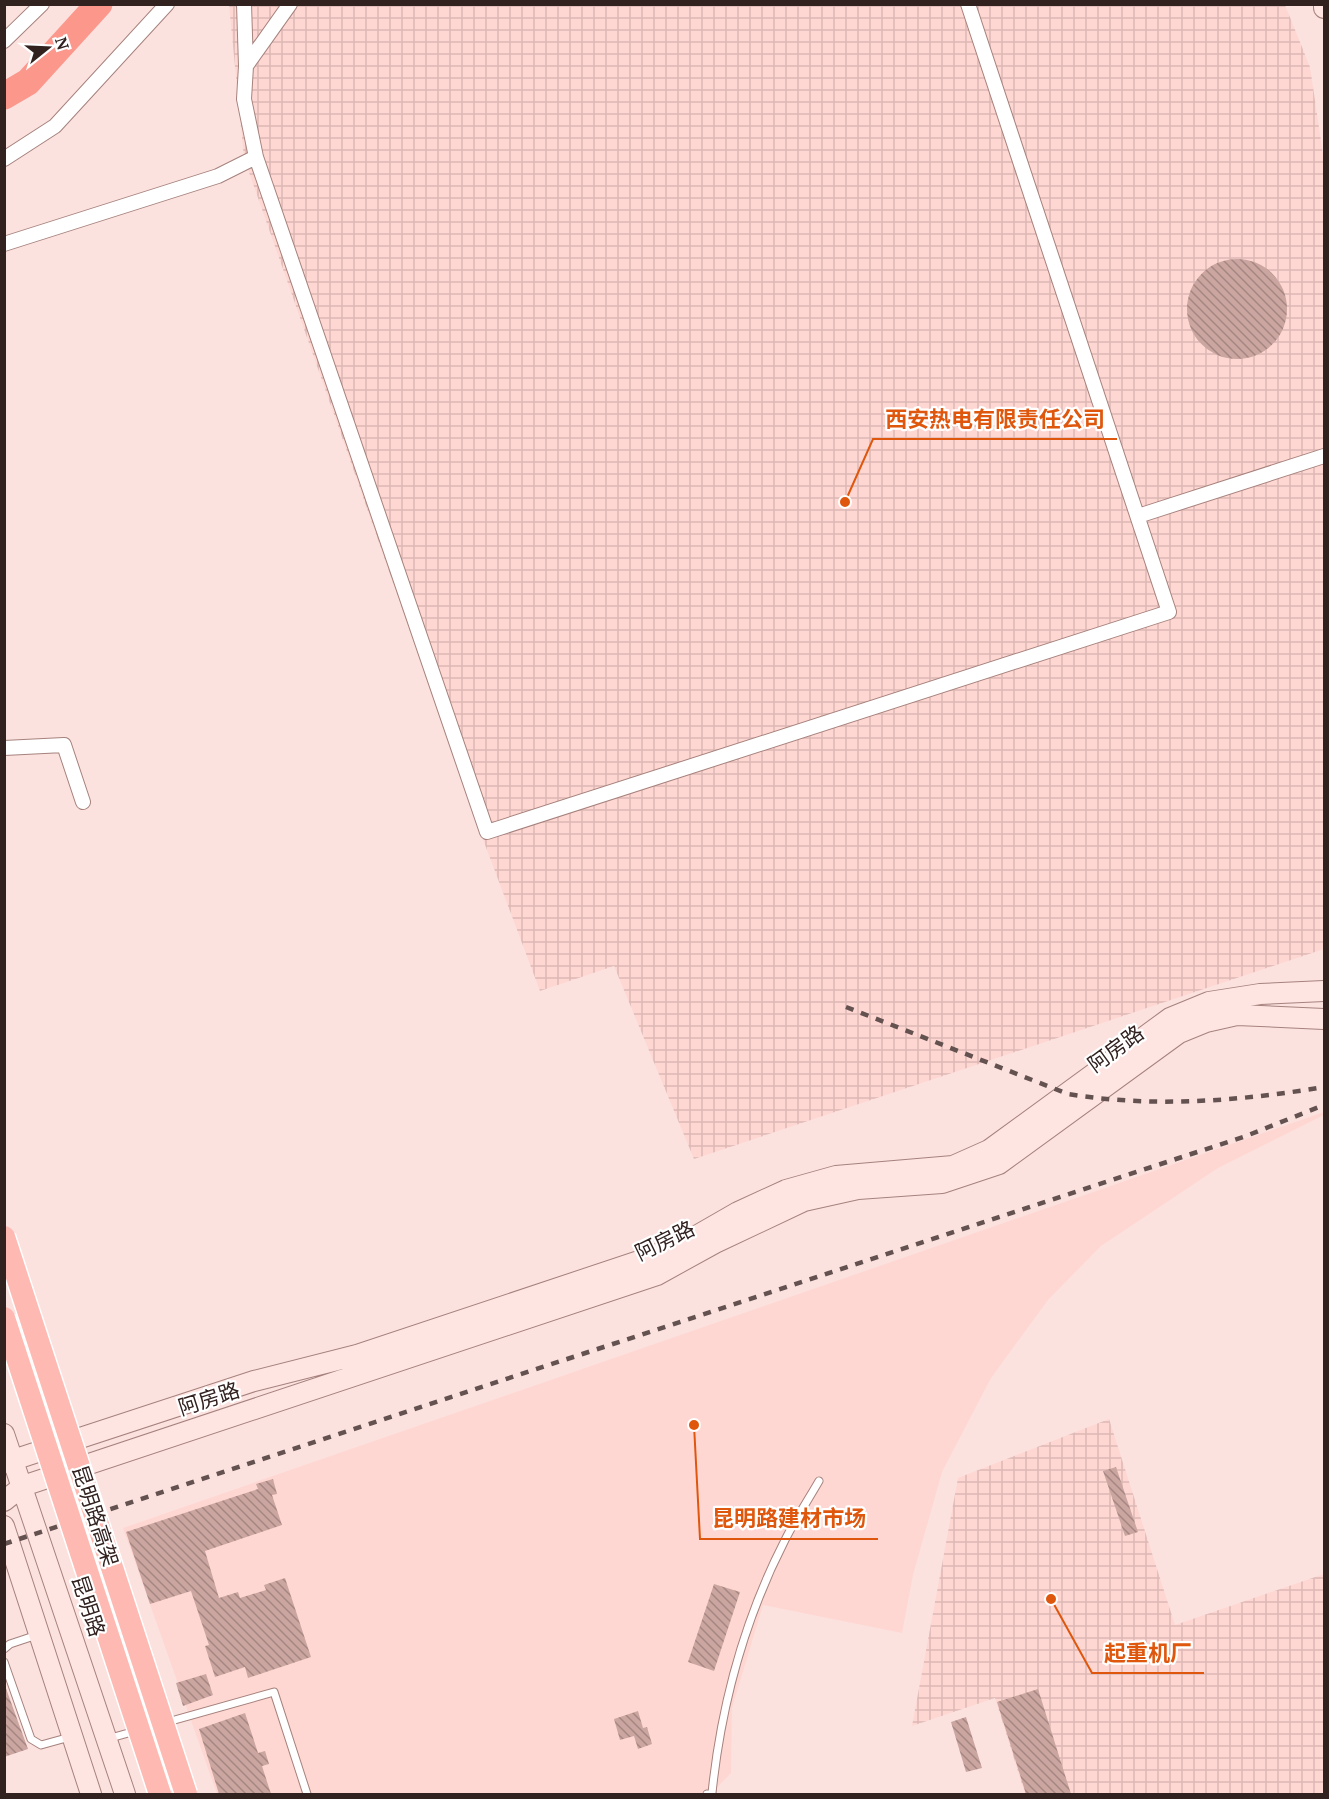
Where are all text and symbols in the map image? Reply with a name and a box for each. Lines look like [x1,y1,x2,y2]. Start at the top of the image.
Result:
north arrow [18,18,78,78]
text: N [50,34,75,53]
callout: 西安热电有限责任公司 [873,399,1117,439]
text: 西安热电有限责任公司 [885,404,1105,433]
street label: 阿房路 [1082,1018,1149,1078]
street label: 阿房路 [630,1214,699,1266]
street label: 阿房路 [174,1375,243,1421]
street label: 昆明路高架 [66,1461,125,1570]
callout: 昆明路建材市场 [700,1499,878,1539]
text: 昆明路建材市场 [712,1503,866,1532]
street label: 昆明路 [66,1571,112,1640]
callout: 起重机厂 [1092,1633,1204,1673]
text: 起重机厂 [1104,1638,1192,1667]

